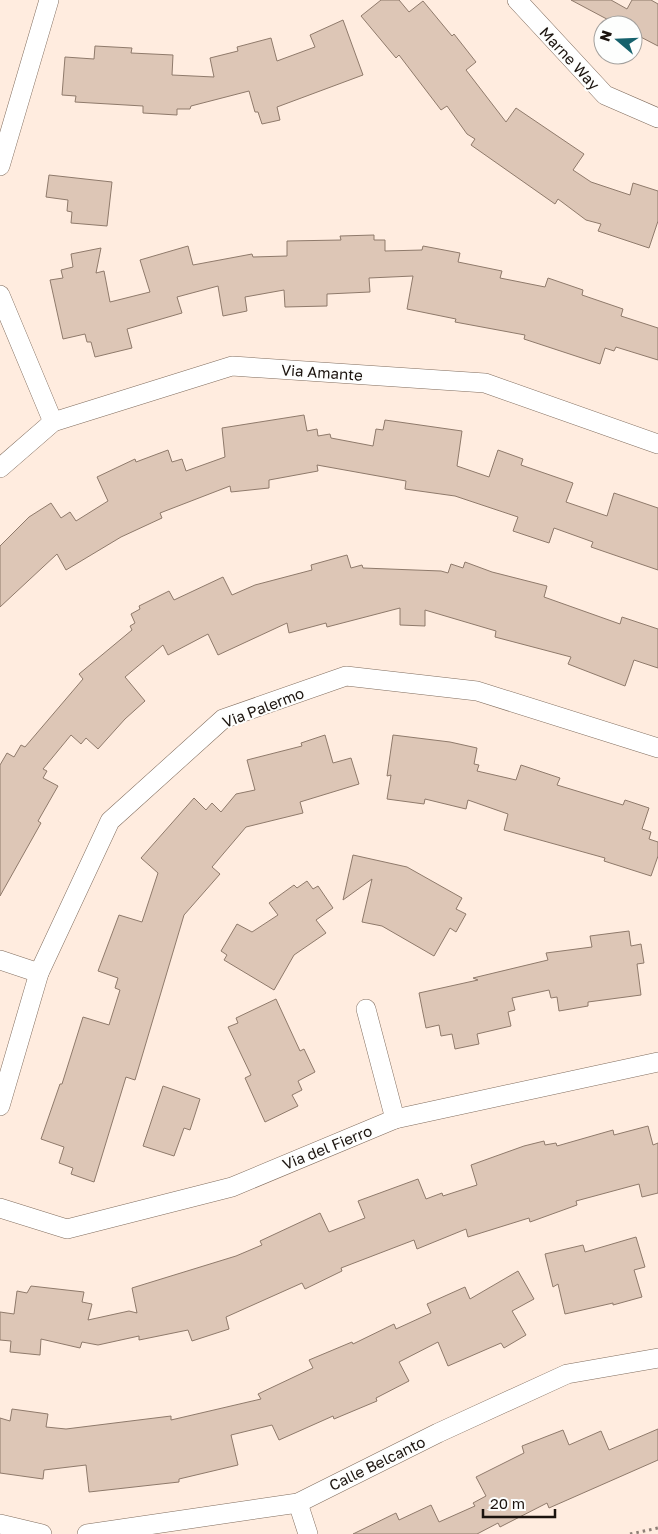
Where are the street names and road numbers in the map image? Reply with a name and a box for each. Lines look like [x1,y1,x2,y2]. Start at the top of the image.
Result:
street label: Marne Way [536,23,604,94]
street label: Via Amante [281,360,364,384]
street label: Via Palermo [220,683,306,731]
street label: Via del Fierro [280,1121,374,1173]
street label: Calle Belcanto [326,1432,428,1494]

